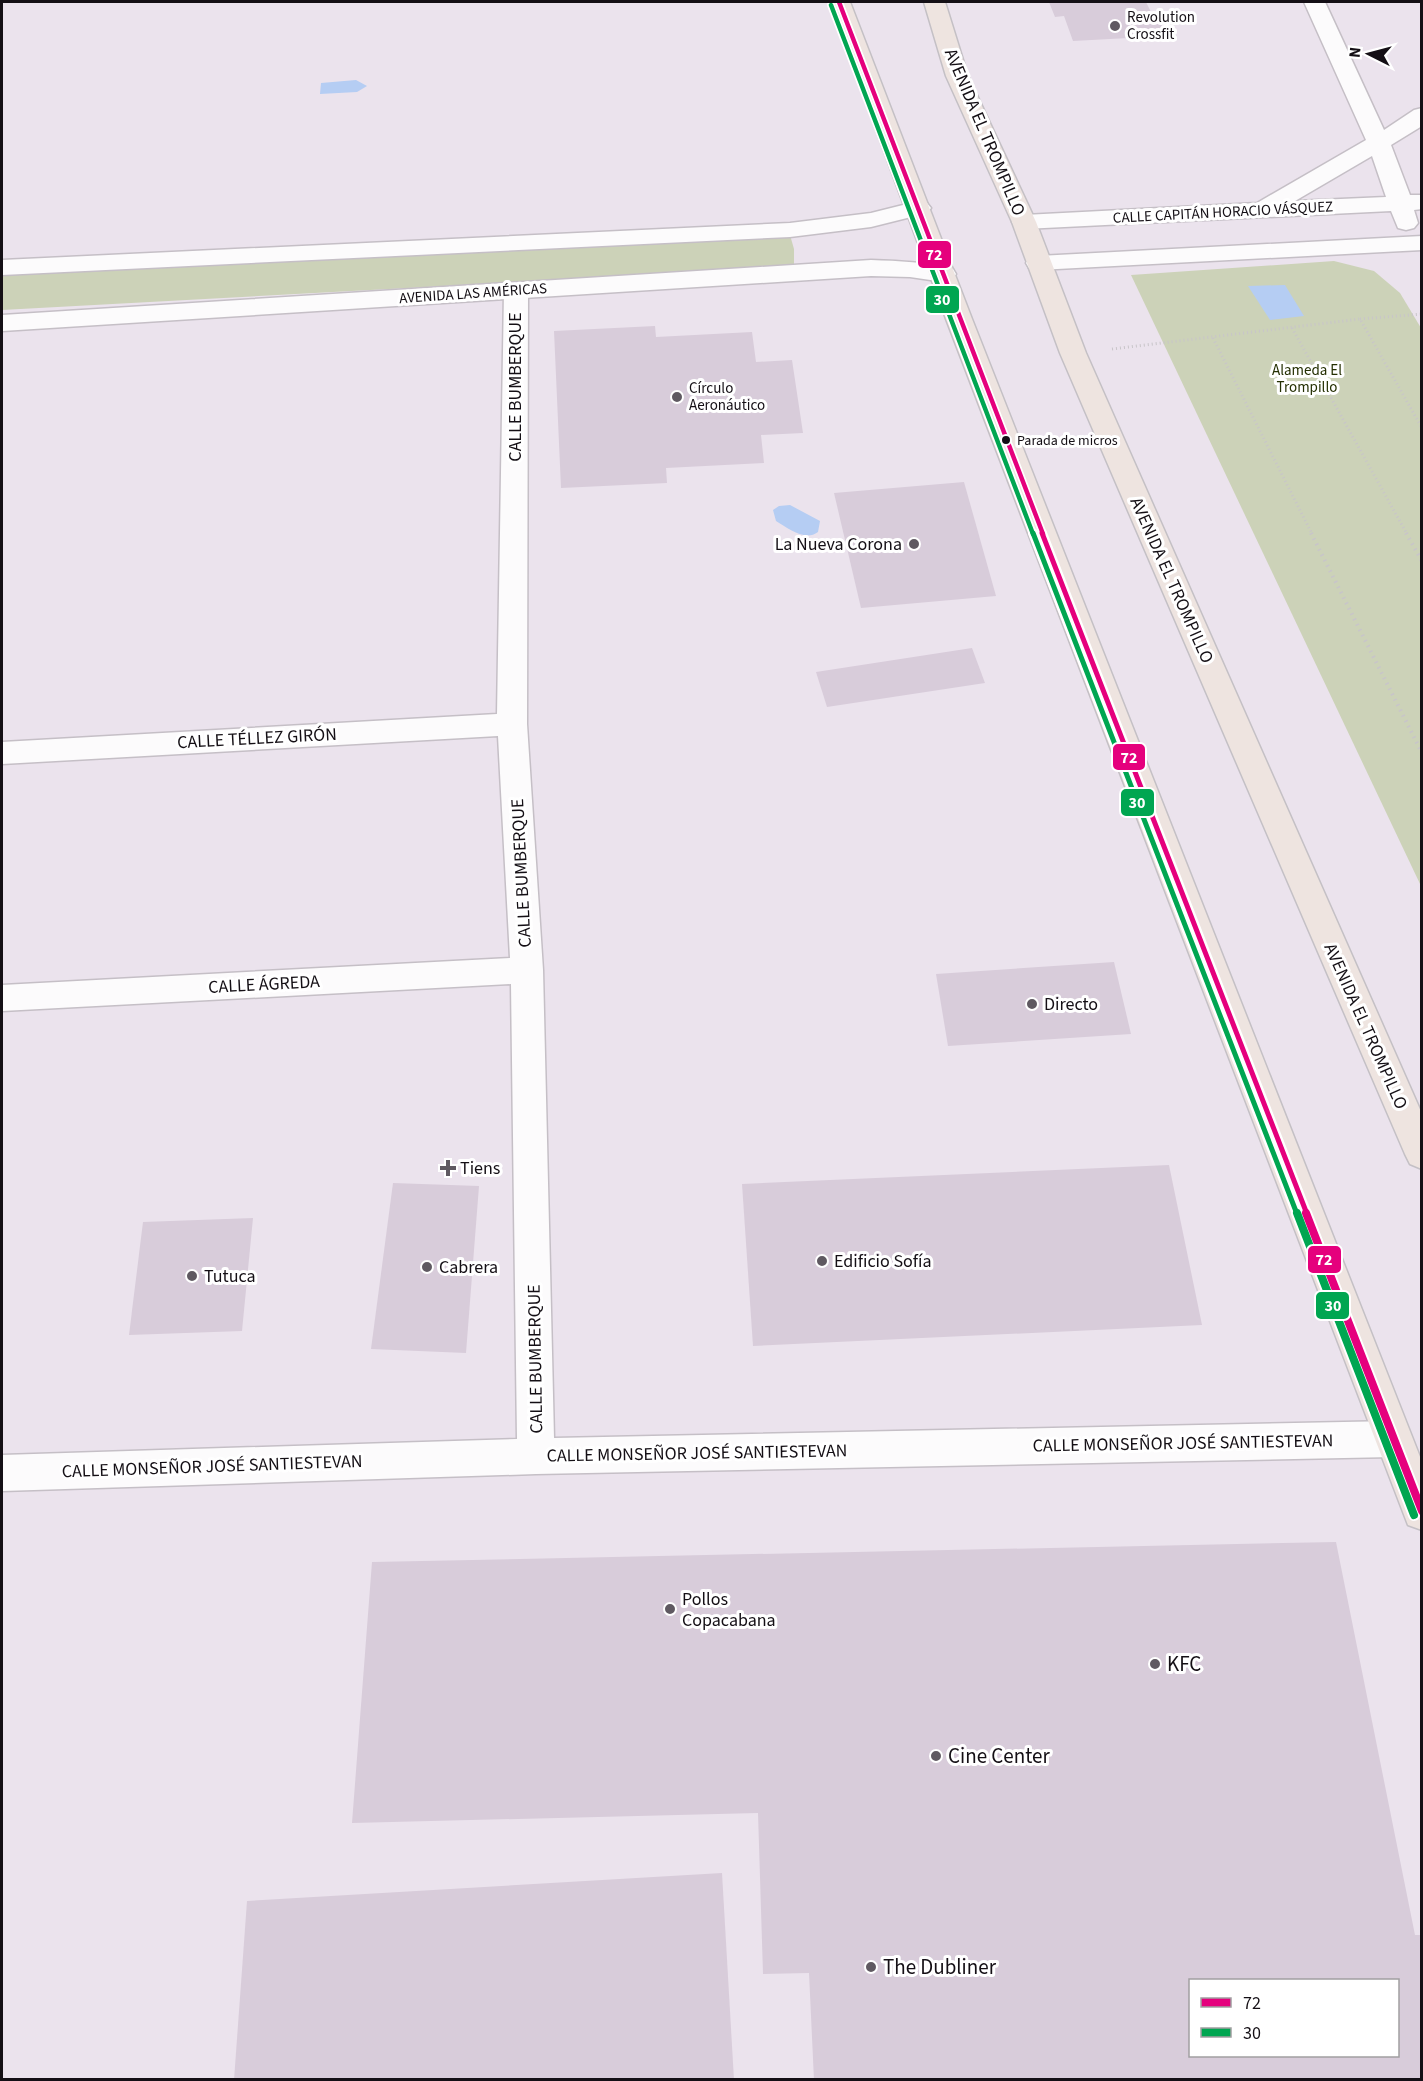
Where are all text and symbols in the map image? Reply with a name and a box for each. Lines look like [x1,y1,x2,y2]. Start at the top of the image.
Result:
place label: Revolution Crossfit [1127,7,1195,45]
marker: Revolution Crossfit [1108,19,1122,33]
north arrow [1339,24,1399,84]
street label: AVENIDA EL TROMPILLO [938,45,1031,220]
text: N [1344,46,1367,59]
street label: CALLE CAPITÁN HORACIO VÁSQUEZ [1112,196,1334,229]
line badge: 72 [917,240,952,269]
text: 72 [926,244,942,266]
street label: AVENIDA LAS AMÉRICAS [398,278,548,309]
line badge: 30 [925,285,960,314]
text: 30 [934,289,950,311]
street label: CALLE BUMBERQUE [503,312,528,462]
park label: Alameda El Trompillo [1272,360,1342,398]
place label: Círculo Aeronáutico [689,378,765,416]
marker: Círculo Aeronáutico [670,390,684,404]
place label: Parada de micros [1017,431,1118,451]
marker: Parada de micros [1000,434,1012,446]
street label: AVENIDA EL TROMPILLO [1124,493,1220,667]
place label: La Nueva Corona [775,532,902,557]
marker: La Nueva Corona [907,537,921,551]
street label: CALLE TÉLLEZ GIRÓN [177,722,337,755]
line badge: 72 [1112,743,1146,771]
text: 72 [1121,747,1137,769]
line badge: 30 [1120,788,1155,817]
text: 30 [1129,792,1145,814]
street label: CALLE BUMBERQUE [505,798,538,948]
street label: AVENIDA EL TROMPILLO [1318,939,1414,1113]
street label: CALLE ÁGREDA [208,969,321,1000]
place label: Directo [1044,992,1098,1017]
marker: Directo [1025,997,1039,1011]
place label: Tiens [460,1156,500,1181]
marker: Tiens [441,1161,455,1175]
line badge: 72 [1307,1245,1342,1274]
place label: Edificio Sofía [834,1249,931,1274]
text: 72 [1316,1249,1332,1271]
marker: Edificio Sofía [815,1254,829,1268]
place label: Cabrera [439,1255,498,1280]
marker: Cabrera [420,1260,434,1274]
place label: Tutuca [204,1264,256,1289]
marker: Tutuca [185,1269,199,1283]
street label: CALLE BUMBERQUE [522,1284,549,1434]
line badge: 30 [1315,1291,1350,1320]
text: 30 [1325,1295,1341,1317]
street label: CALLE MONSEÑOR JOSÉ SANTIESTEVAN [1032,1428,1334,1459]
street label: CALLE MONSEÑOR JOSÉ SANTIESTEVAN [546,1438,848,1469]
street label: CALLE MONSEÑOR JOSÉ SANTIESTEVAN [61,1449,363,1484]
place label: Pollos Copacabana [682,1587,776,1633]
marker: Pollos Copacabana [663,1602,677,1616]
place label: KFC [1167,1649,1201,1679]
marker: KFC [1148,1657,1162,1671]
place label: Cine Center [948,1741,1050,1771]
marker: Cine Center [929,1749,943,1763]
place label: The Dubliner [883,1952,997,1982]
marker: The Dubliner [864,1960,878,1974]
legend [1189,1979,1399,2057]
text: 72 [1243,1991,1261,2016]
text: 30 [1243,2021,1261,2046]

